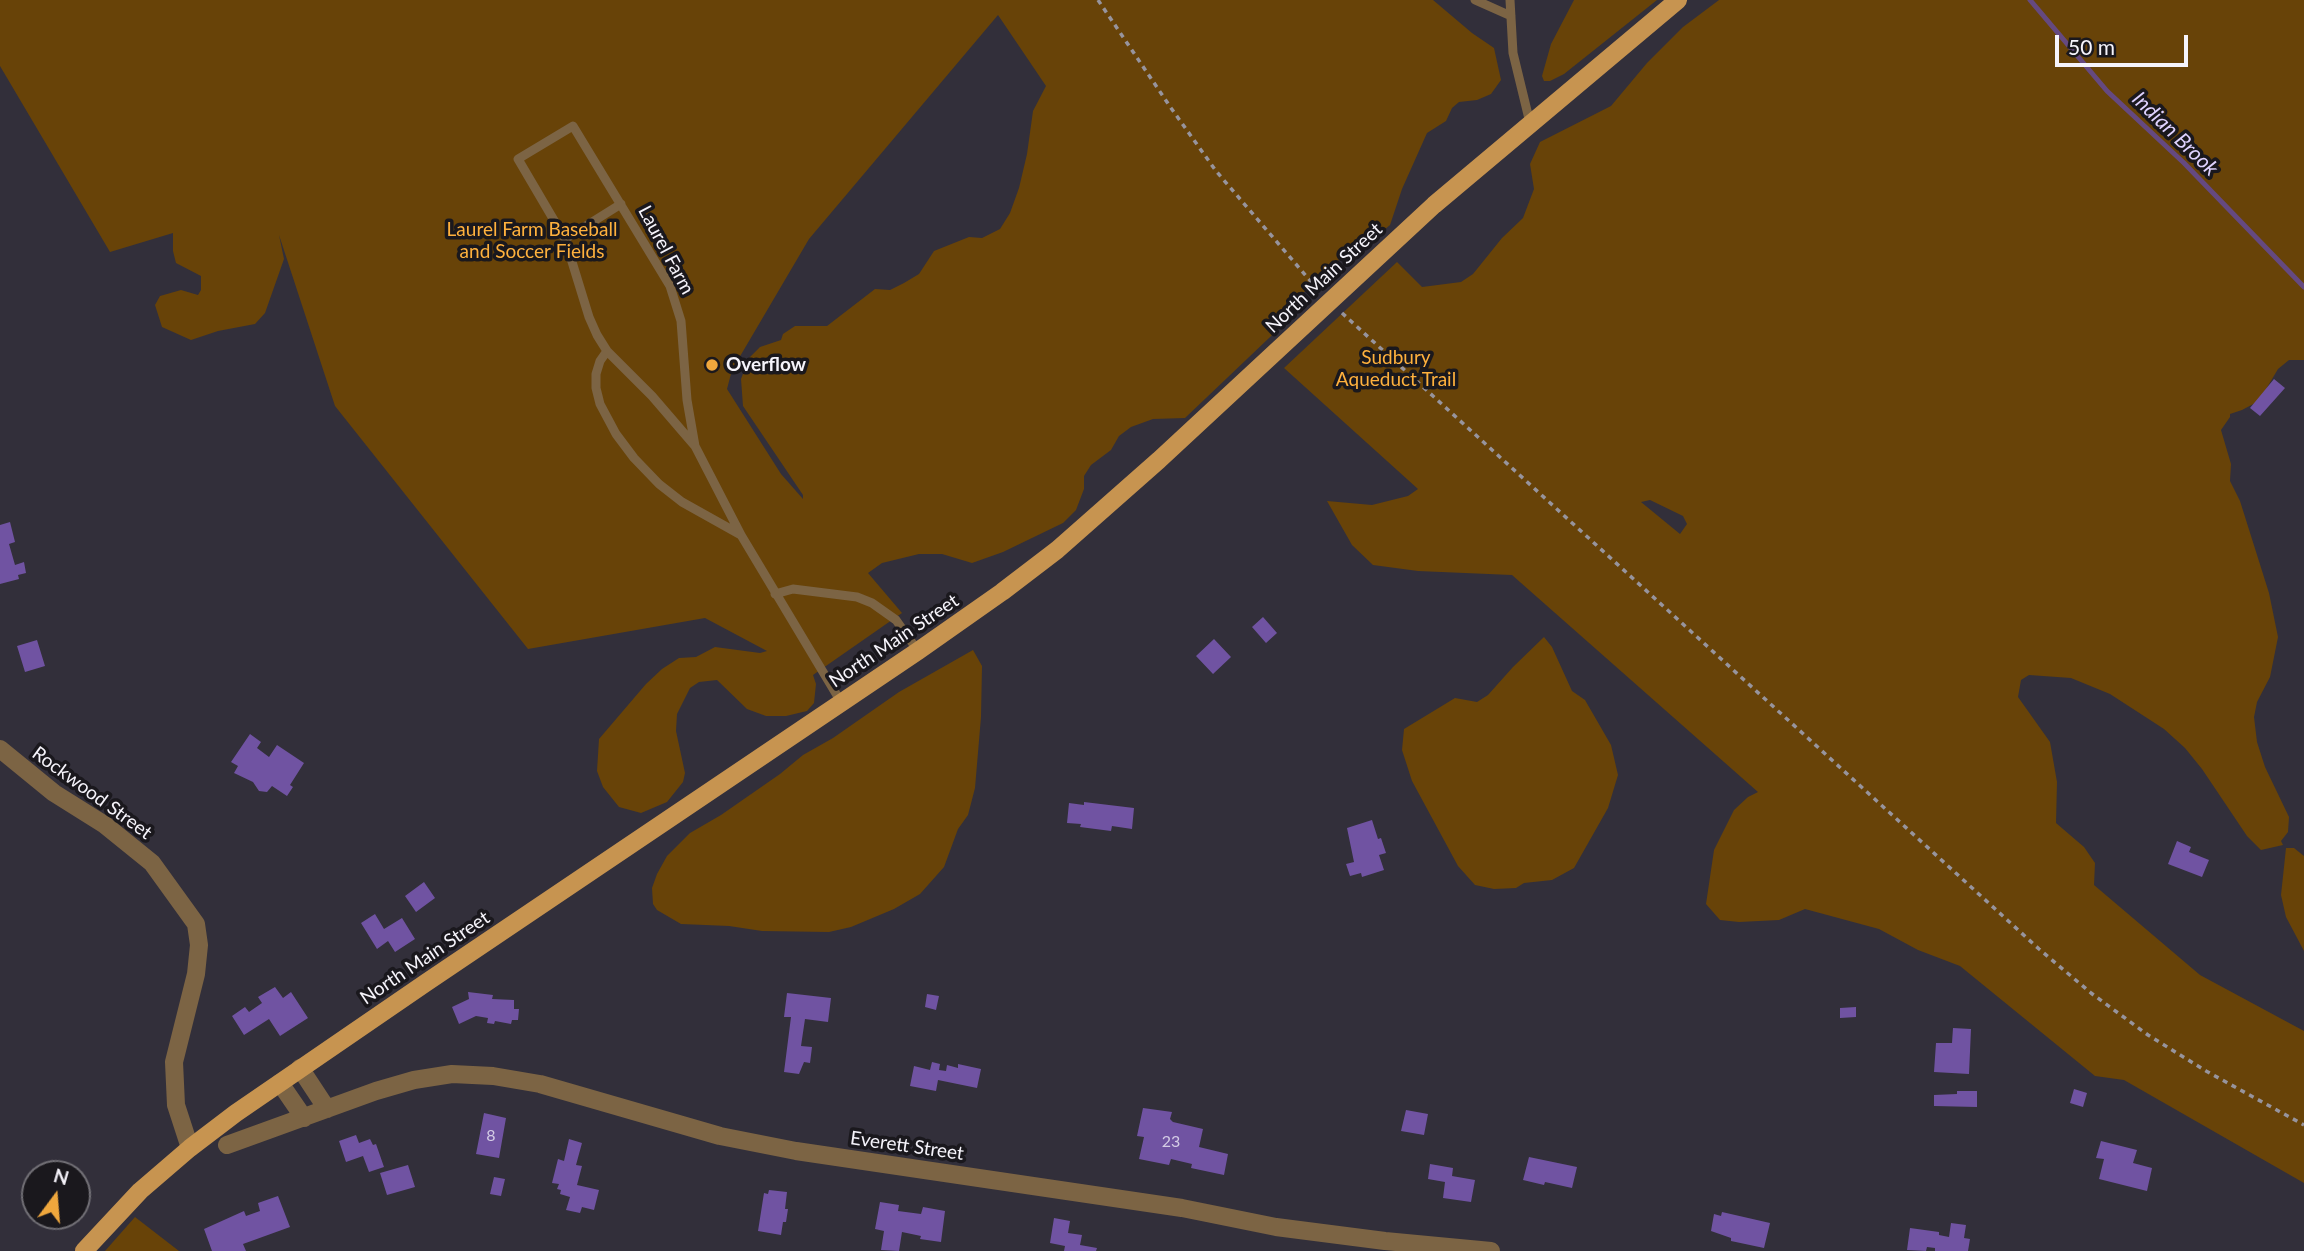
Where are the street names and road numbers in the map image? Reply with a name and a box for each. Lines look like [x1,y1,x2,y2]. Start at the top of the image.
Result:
street label: Laurel Farm [633,202,699,298]
street label: North Main Street [1261,218,1387,338]
street label: North Main Street [825,589,963,693]
street label: Rockwood Street [28,742,156,844]
street label: North Main Street [356,906,494,1010]
street label: Everett Street [849,1127,965,1165]

